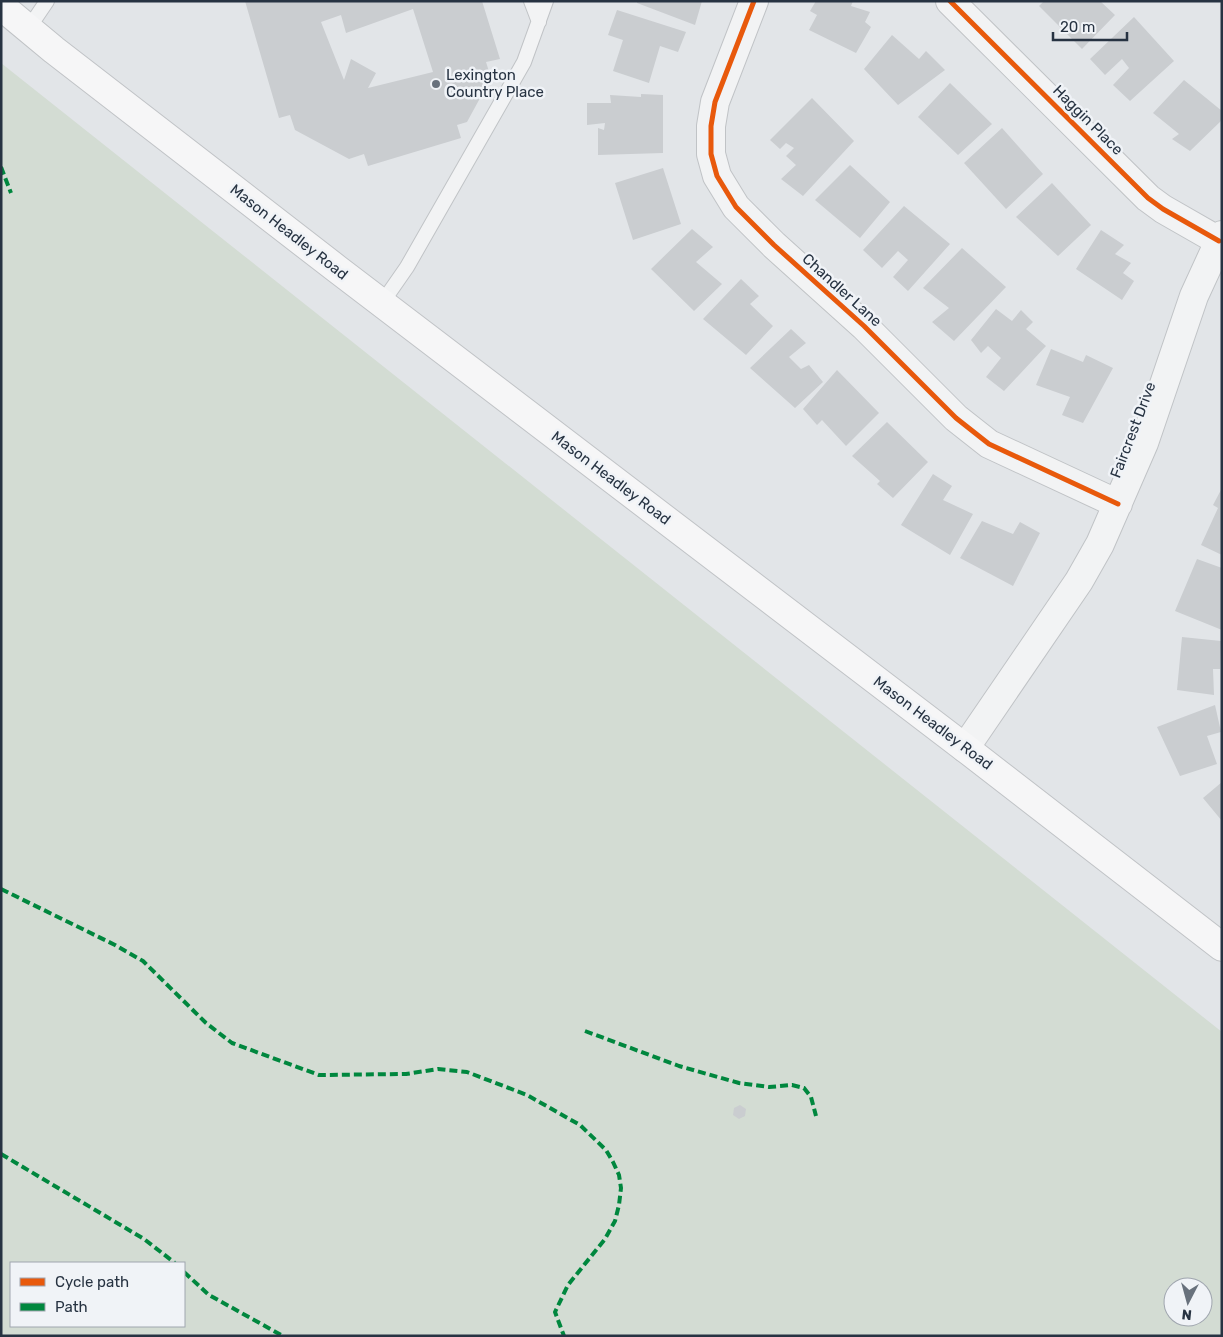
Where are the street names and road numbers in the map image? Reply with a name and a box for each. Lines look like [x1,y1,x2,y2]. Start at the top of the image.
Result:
street label: Haggin Place [1049,81,1127,159]
street label: Mason Headley Road [227,180,351,284]
street label: Chandler Lane [799,250,885,330]
street label: Faircrest Drive [1106,379,1160,481]
street label: Mason Headley Road [548,427,674,529]
street label: Mason Headley Road [870,672,996,774]

